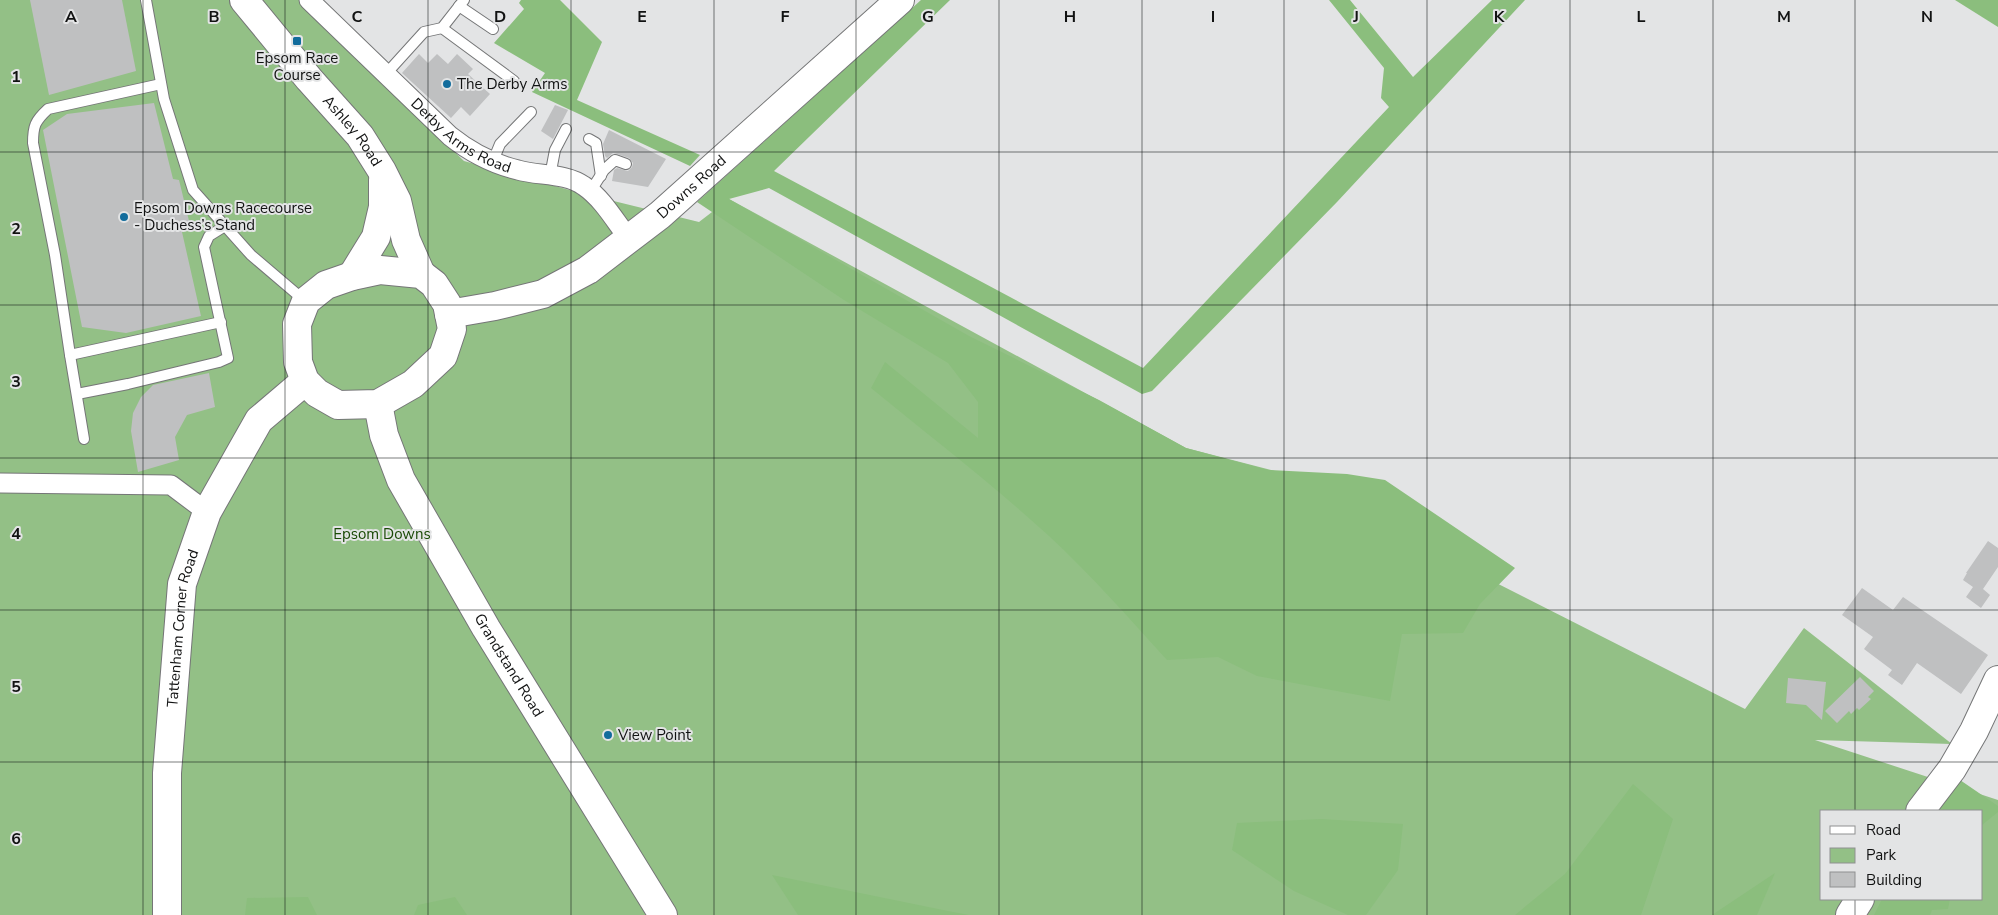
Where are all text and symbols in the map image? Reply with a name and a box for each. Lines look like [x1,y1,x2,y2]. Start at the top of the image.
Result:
text: A [65,6,77,28]
text: B [208,6,220,28]
text: C [352,6,363,28]
text: D [494,6,506,28]
text: E [637,6,647,28]
text: F [781,6,790,28]
text: G [922,6,934,28]
text: H [1064,6,1076,28]
text: I [1211,6,1215,28]
text: J [1352,6,1359,28]
text: K [1494,6,1506,28]
text: L [1637,6,1646,28]
text: M [1777,6,1791,28]
text: N [1921,6,1933,28]
marker: Epsom Race Course [291,35,303,47]
place label: Epsom Race Course [256,48,338,85]
text: 1 [11,66,21,88]
place label: The Derby Arms [457,74,567,94]
marker: The Derby Arms [441,78,453,90]
street label: Ashley Road [318,91,387,170]
street label: Derby Arms Road [406,94,514,178]
street label: Downs Road [653,151,730,223]
place label: Epsom Downs Racecourse - Duchess’s Stand [134,198,312,235]
marker: Epsom Downs Racecourse - Duchess’s Stand [118,211,130,223]
text: 2 [11,218,21,240]
text: 3 [11,371,21,393]
text: 4 [11,523,21,545]
park label: Epsom Downs [333,524,431,544]
street label: Tattenham Corner Road [162,546,203,708]
street label: Grandstand Road [470,610,548,721]
text: 5 [11,676,21,698]
place label: View Point [617,725,692,745]
marker: View Point [602,729,614,741]
legend [1820,810,1983,900]
text: Road [1866,820,1901,840]
text: 6 [11,828,21,850]
text: Park [1866,845,1896,865]
text: Building [1866,870,1922,890]

